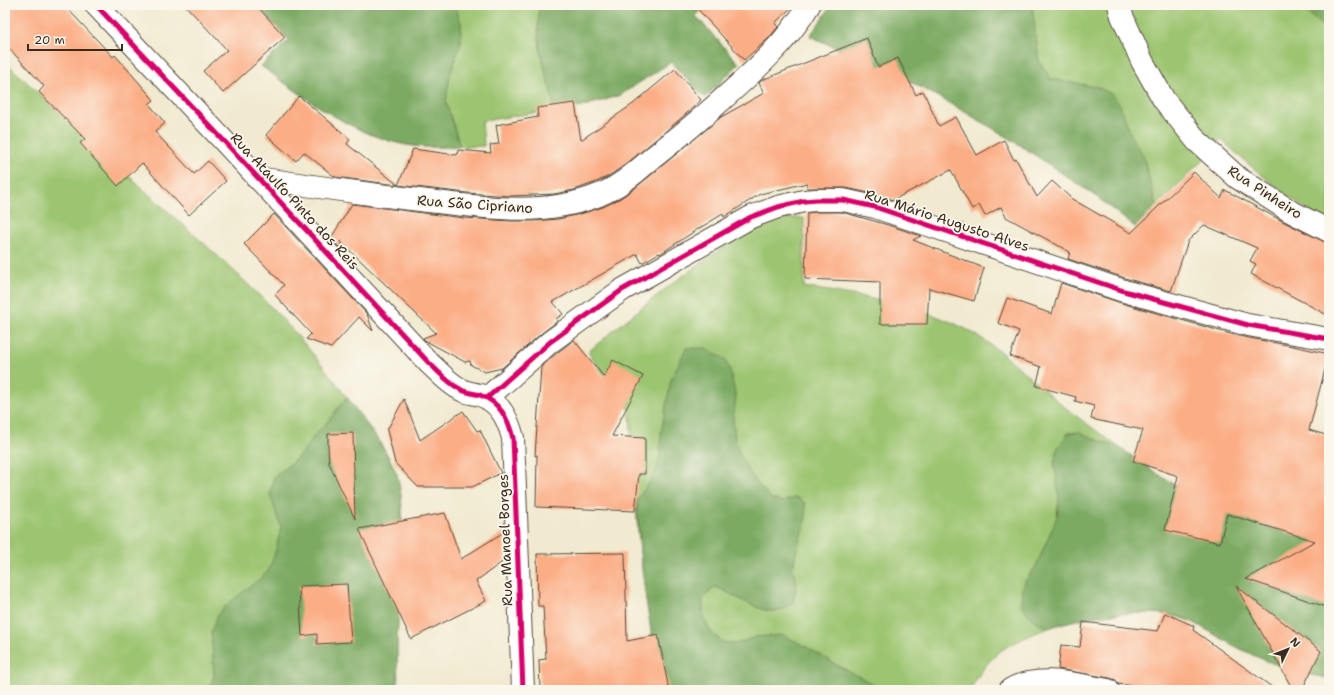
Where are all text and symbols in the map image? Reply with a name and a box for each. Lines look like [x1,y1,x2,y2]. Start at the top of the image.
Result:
scale bar [28,26,122,52]
text: 20 m [34,32,65,48]
street label: Rua Ataulfo Pinto dos Reis [227,129,363,273]
street label: Rua Pinheiro [1224,161,1306,223]
street label: Rua Mário Augusto Alves [862,185,1032,255]
street label: Rua São Cipriano [416,191,534,217]
street label: Rua Manoel Borges [494,473,516,606]
north arrow [1268,629,1308,669]
text: N [1286,634,1304,651]

